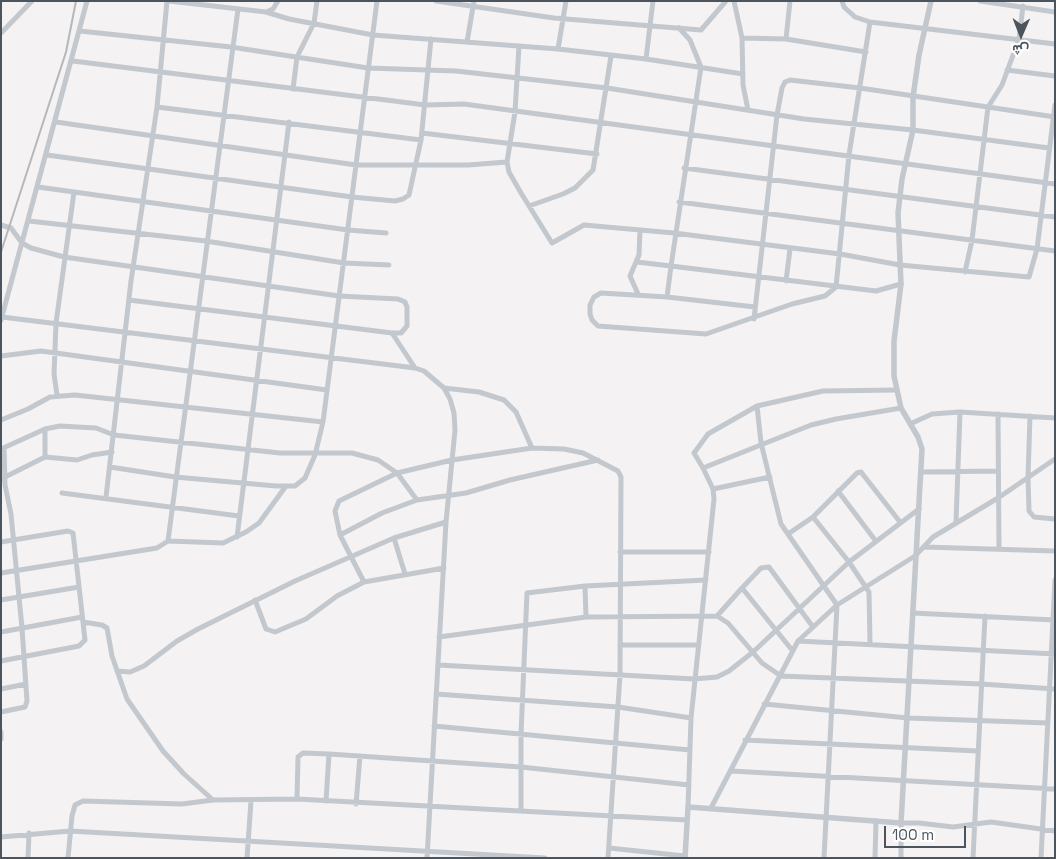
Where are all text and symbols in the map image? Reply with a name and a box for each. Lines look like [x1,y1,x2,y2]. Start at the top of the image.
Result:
north arrow [996,10,1046,60]
text: ش [1012,41,1029,59]
scale bar [886,816,968,848]
text: 100 m [892,825,934,844]

